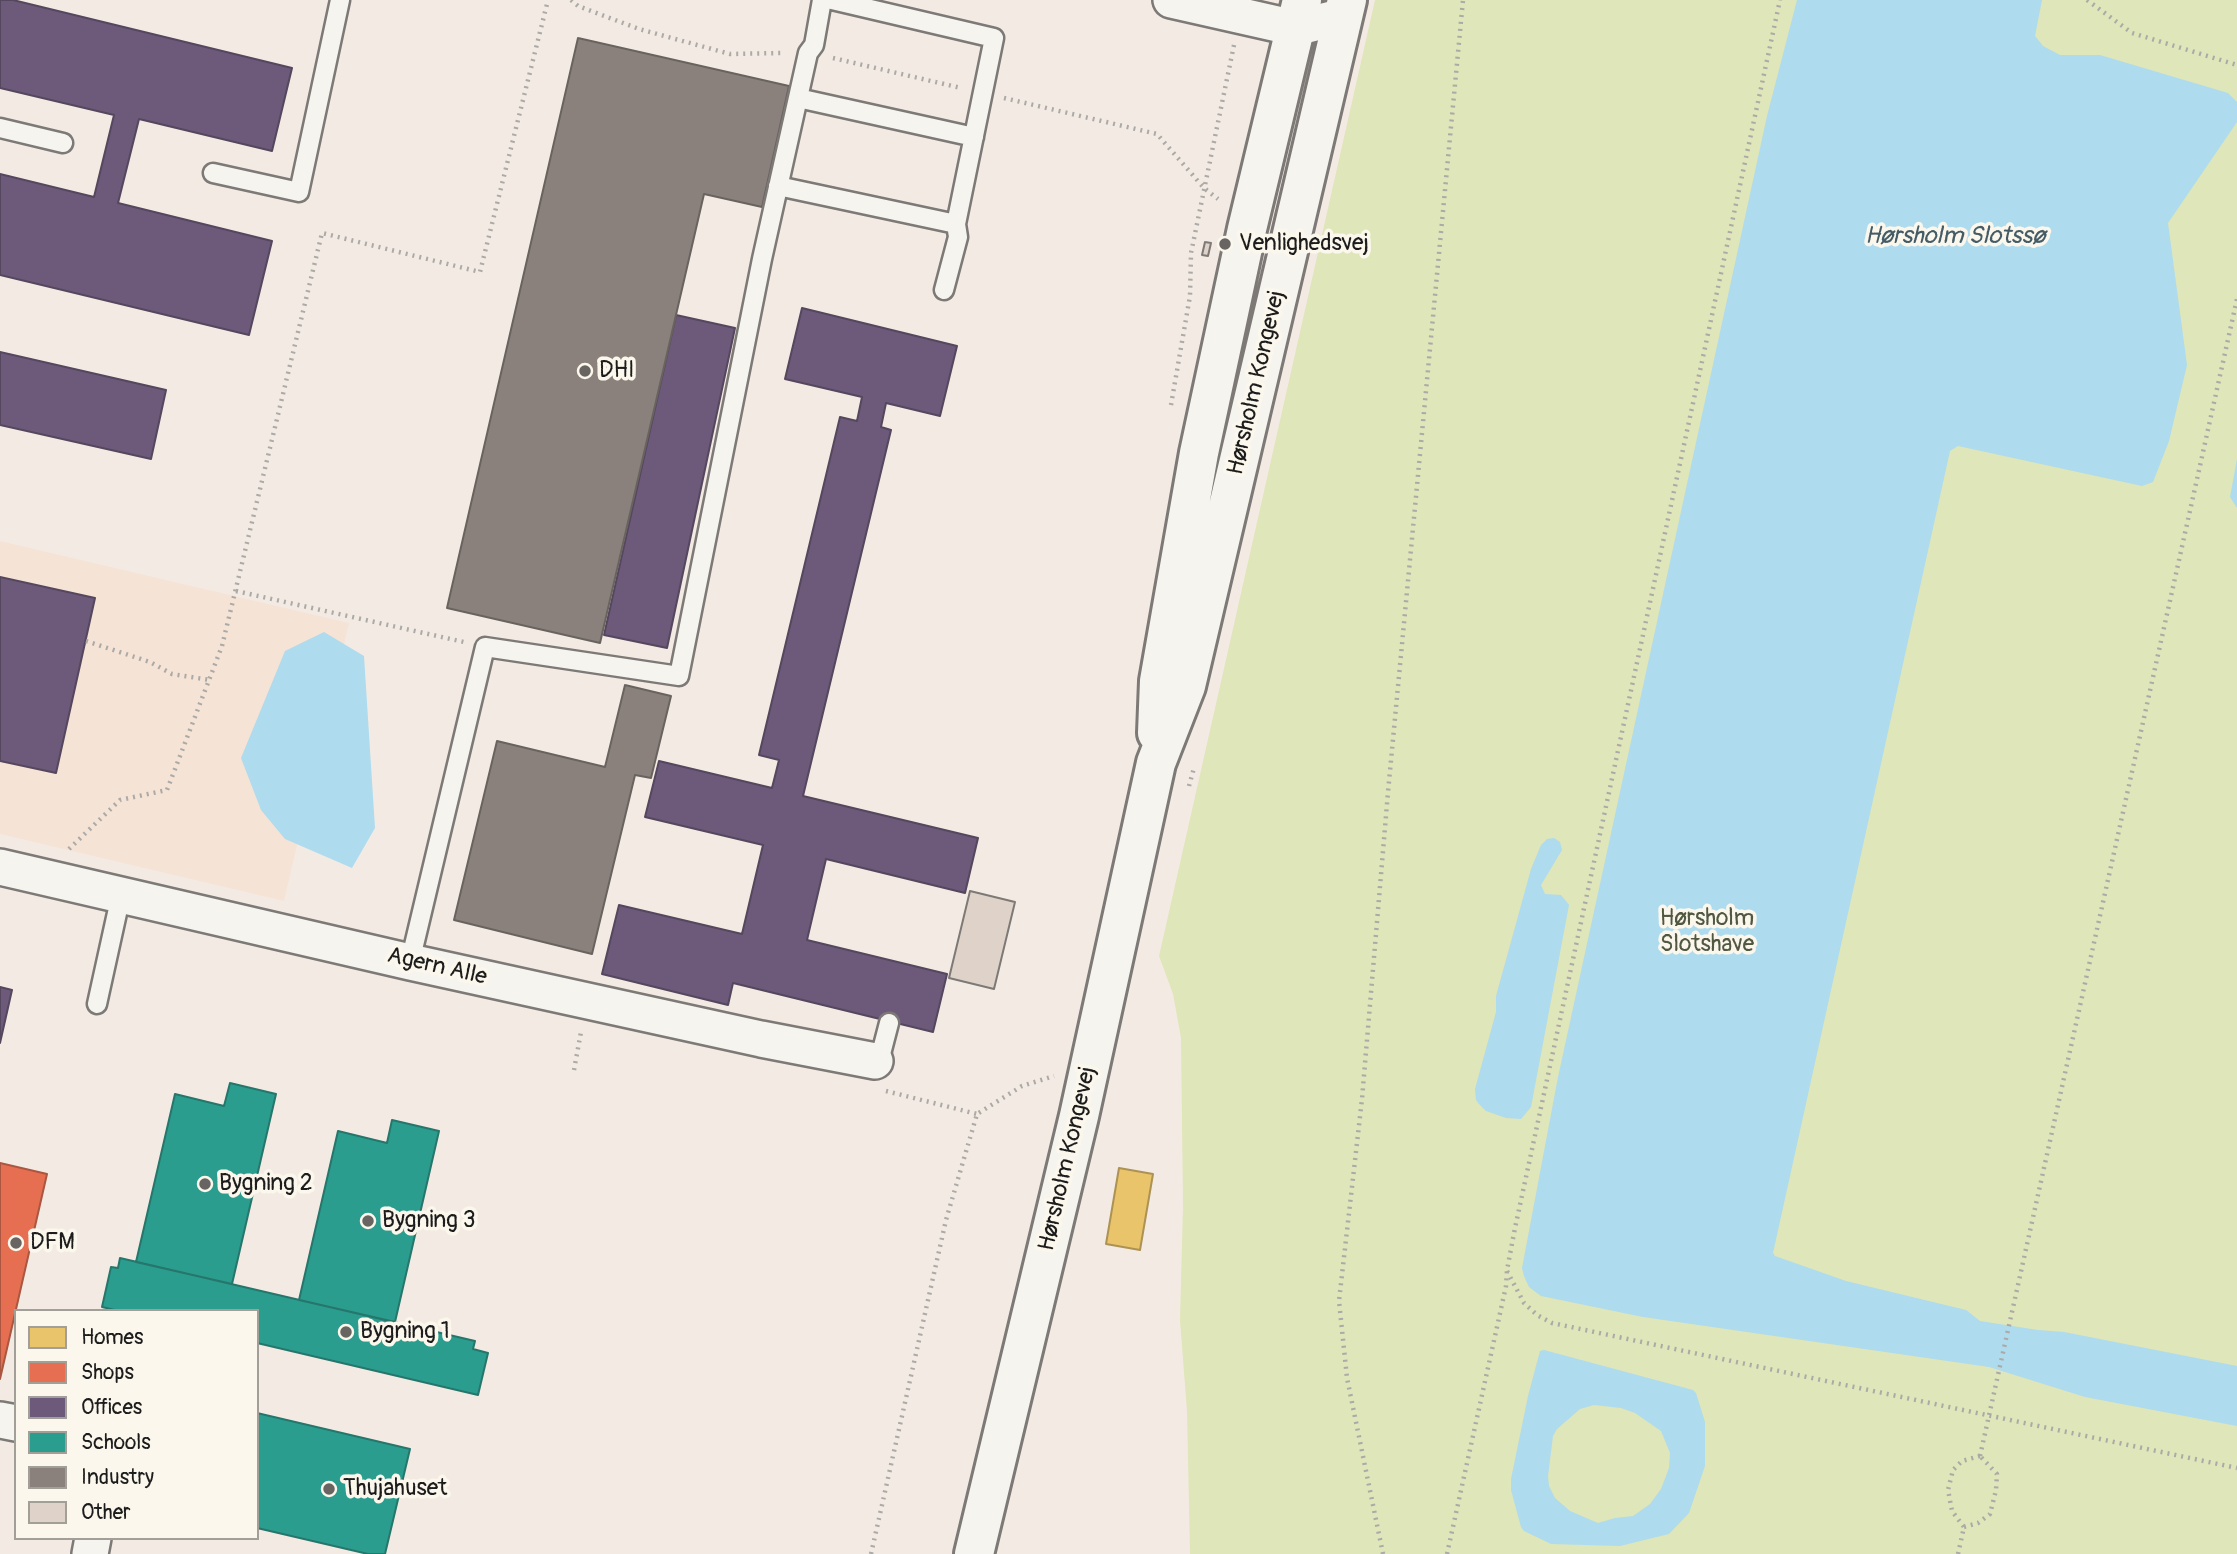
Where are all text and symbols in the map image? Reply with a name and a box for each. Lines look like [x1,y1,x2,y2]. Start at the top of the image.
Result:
water label: Hørsholm Slotssø [1865,223,2045,251]
place label: Venlighedsvej [1239,230,1369,258]
marker: Venlighedsvej [1217,236,1233,252]
street label: Hørsholm Kongevej [1222,288,1292,478]
place label: DHI [599,357,634,385]
marker: DHI [577,363,593,379]
park label: Hørsholm Slotshave [1660,905,1754,959]
street label: Agern Alle [385,942,489,992]
street label: Hørsholm Kongevej [1033,1064,1103,1254]
place label: Bygning 2 [219,1170,313,1198]
marker: Bygning 2 [197,1176,213,1192]
place label: Bygning 3 [382,1207,476,1235]
marker: Bygning 3 [360,1213,376,1229]
place label: DFM [30,1229,75,1257]
marker: DFM [8,1235,24,1251]
legend [14,1309,259,1540]
place label: Bygning 1 [360,1318,450,1346]
text: Homes [81,1324,143,1351]
marker: Bygning 1 [338,1324,354,1340]
text: Shops [81,1359,134,1386]
text: Offices [81,1394,142,1421]
text: Schools [81,1429,151,1456]
text: Industry [81,1464,154,1491]
place label: Thujahuset [343,1475,447,1503]
marker: Thujahuset [321,1481,337,1497]
text: Other [81,1499,131,1526]

